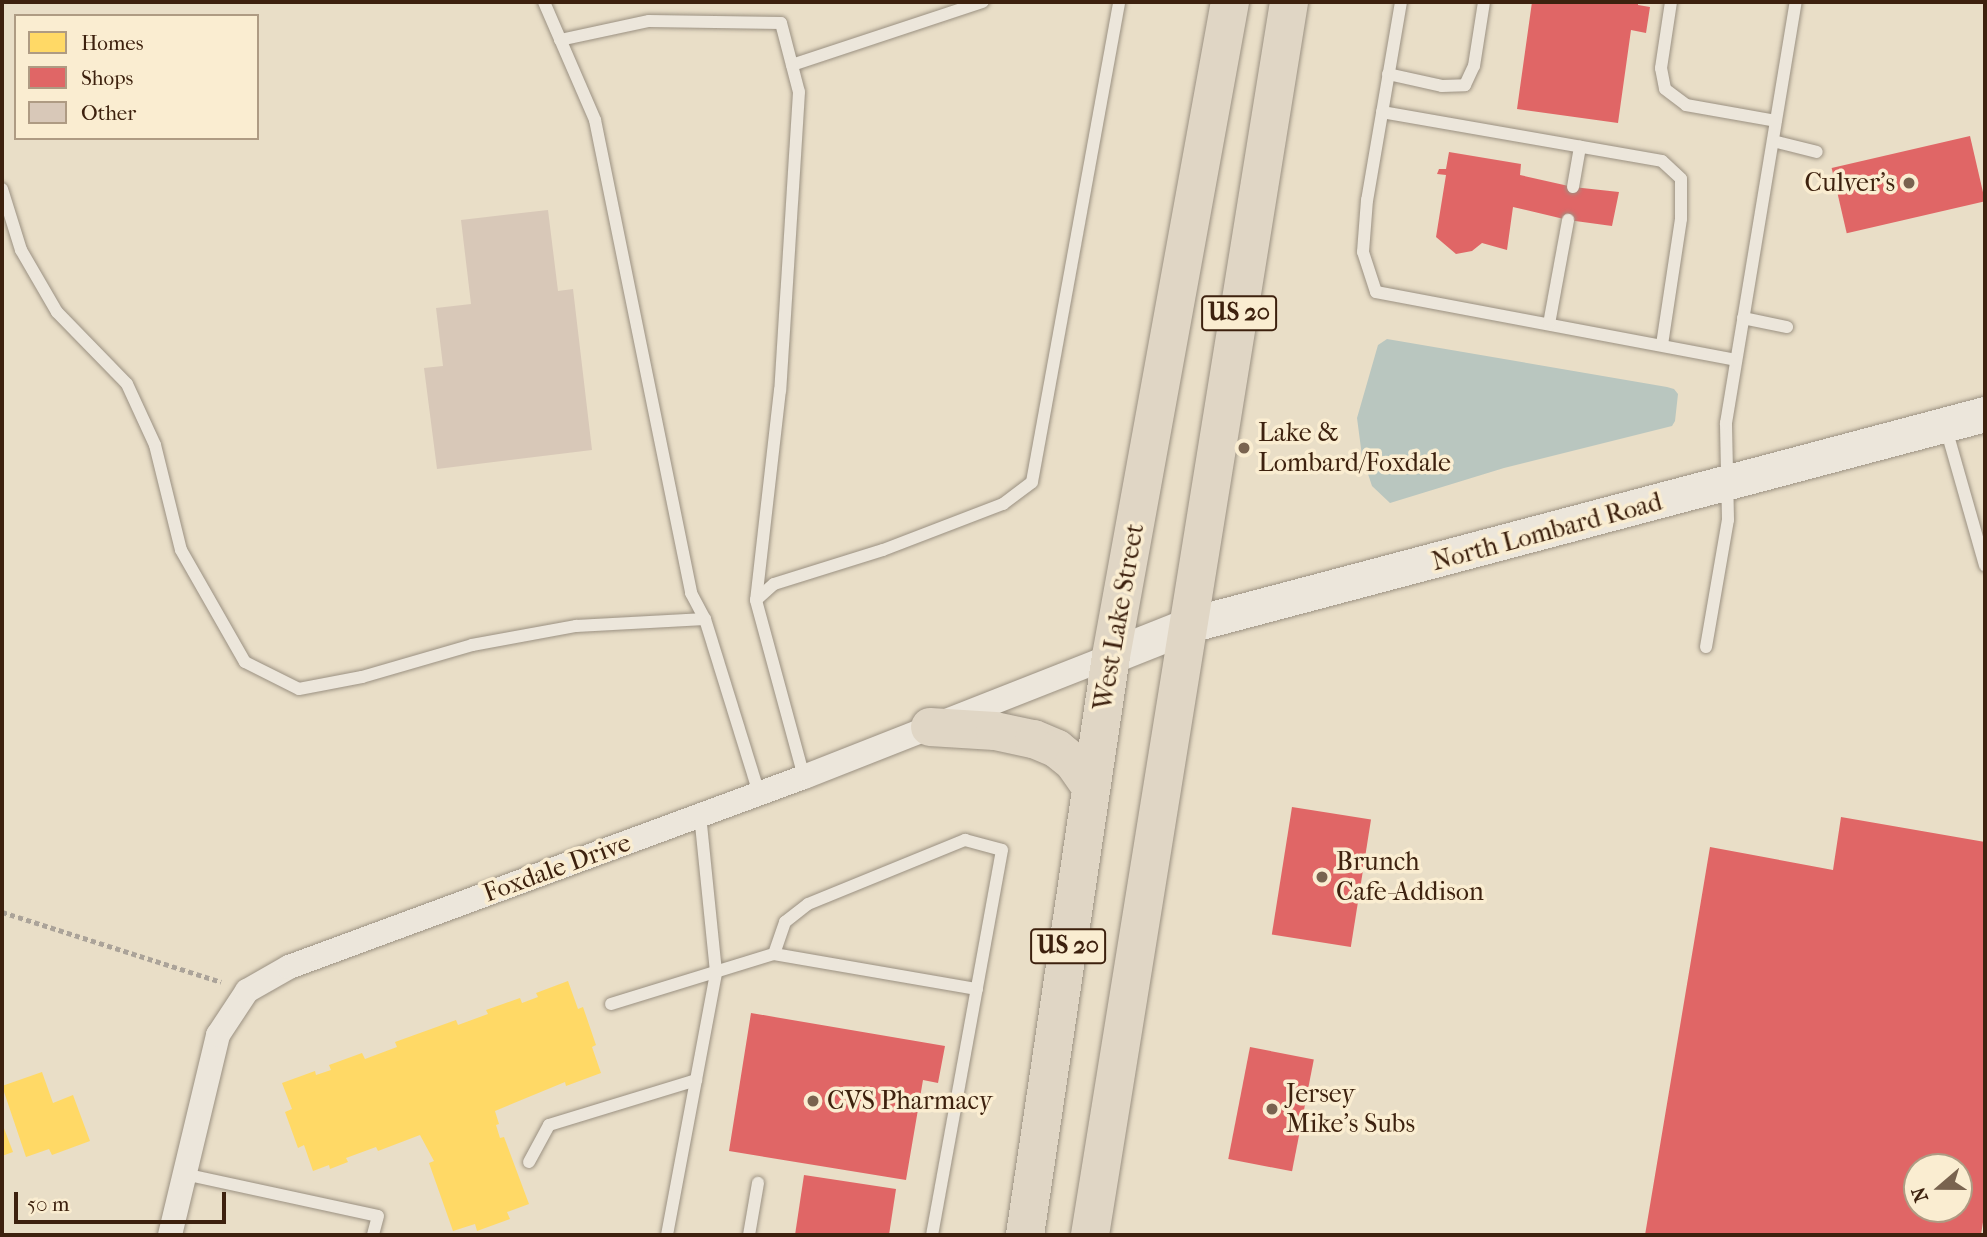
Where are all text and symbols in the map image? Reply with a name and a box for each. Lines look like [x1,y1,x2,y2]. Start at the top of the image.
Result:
legend [14,14,259,140]
text: Homes [81,31,143,55]
text: Shops [81,66,133,90]
text: Other [81,101,136,125]
place label: Culver's [1805,167,1895,199]
marker: Culver's [1901,175,1917,191]
road number: US 20 [1200,292,1278,334]
place label: Lake & Lombard/Foxdale [1258,417,1451,478]
marker: Lake & Lombard/Foxdale [1236,440,1252,456]
street label: North Lombard Road [1428,486,1666,578]
street label: West Lake Street [1087,521,1151,713]
street label: Foxdale Drive [479,827,635,909]
place label: Brunch Cafe-Addison [1336,846,1484,908]
marker: Brunch Cafe-Addison [1314,869,1330,885]
road number: US 20 [1030,926,1106,966]
place label: Jersey Mike's Subs [1286,1078,1415,1140]
place label: CVS Pharmacy [827,1085,993,1117]
marker: CVS Pharmacy [805,1093,821,1109]
marker: Jersey Mike's Subs [1264,1101,1280,1117]
north arrow [1903,1153,1973,1223]
scale bar [18,1178,229,1222]
text: N [1907,1184,1933,1205]
text: 50 m [27,1192,70,1216]

